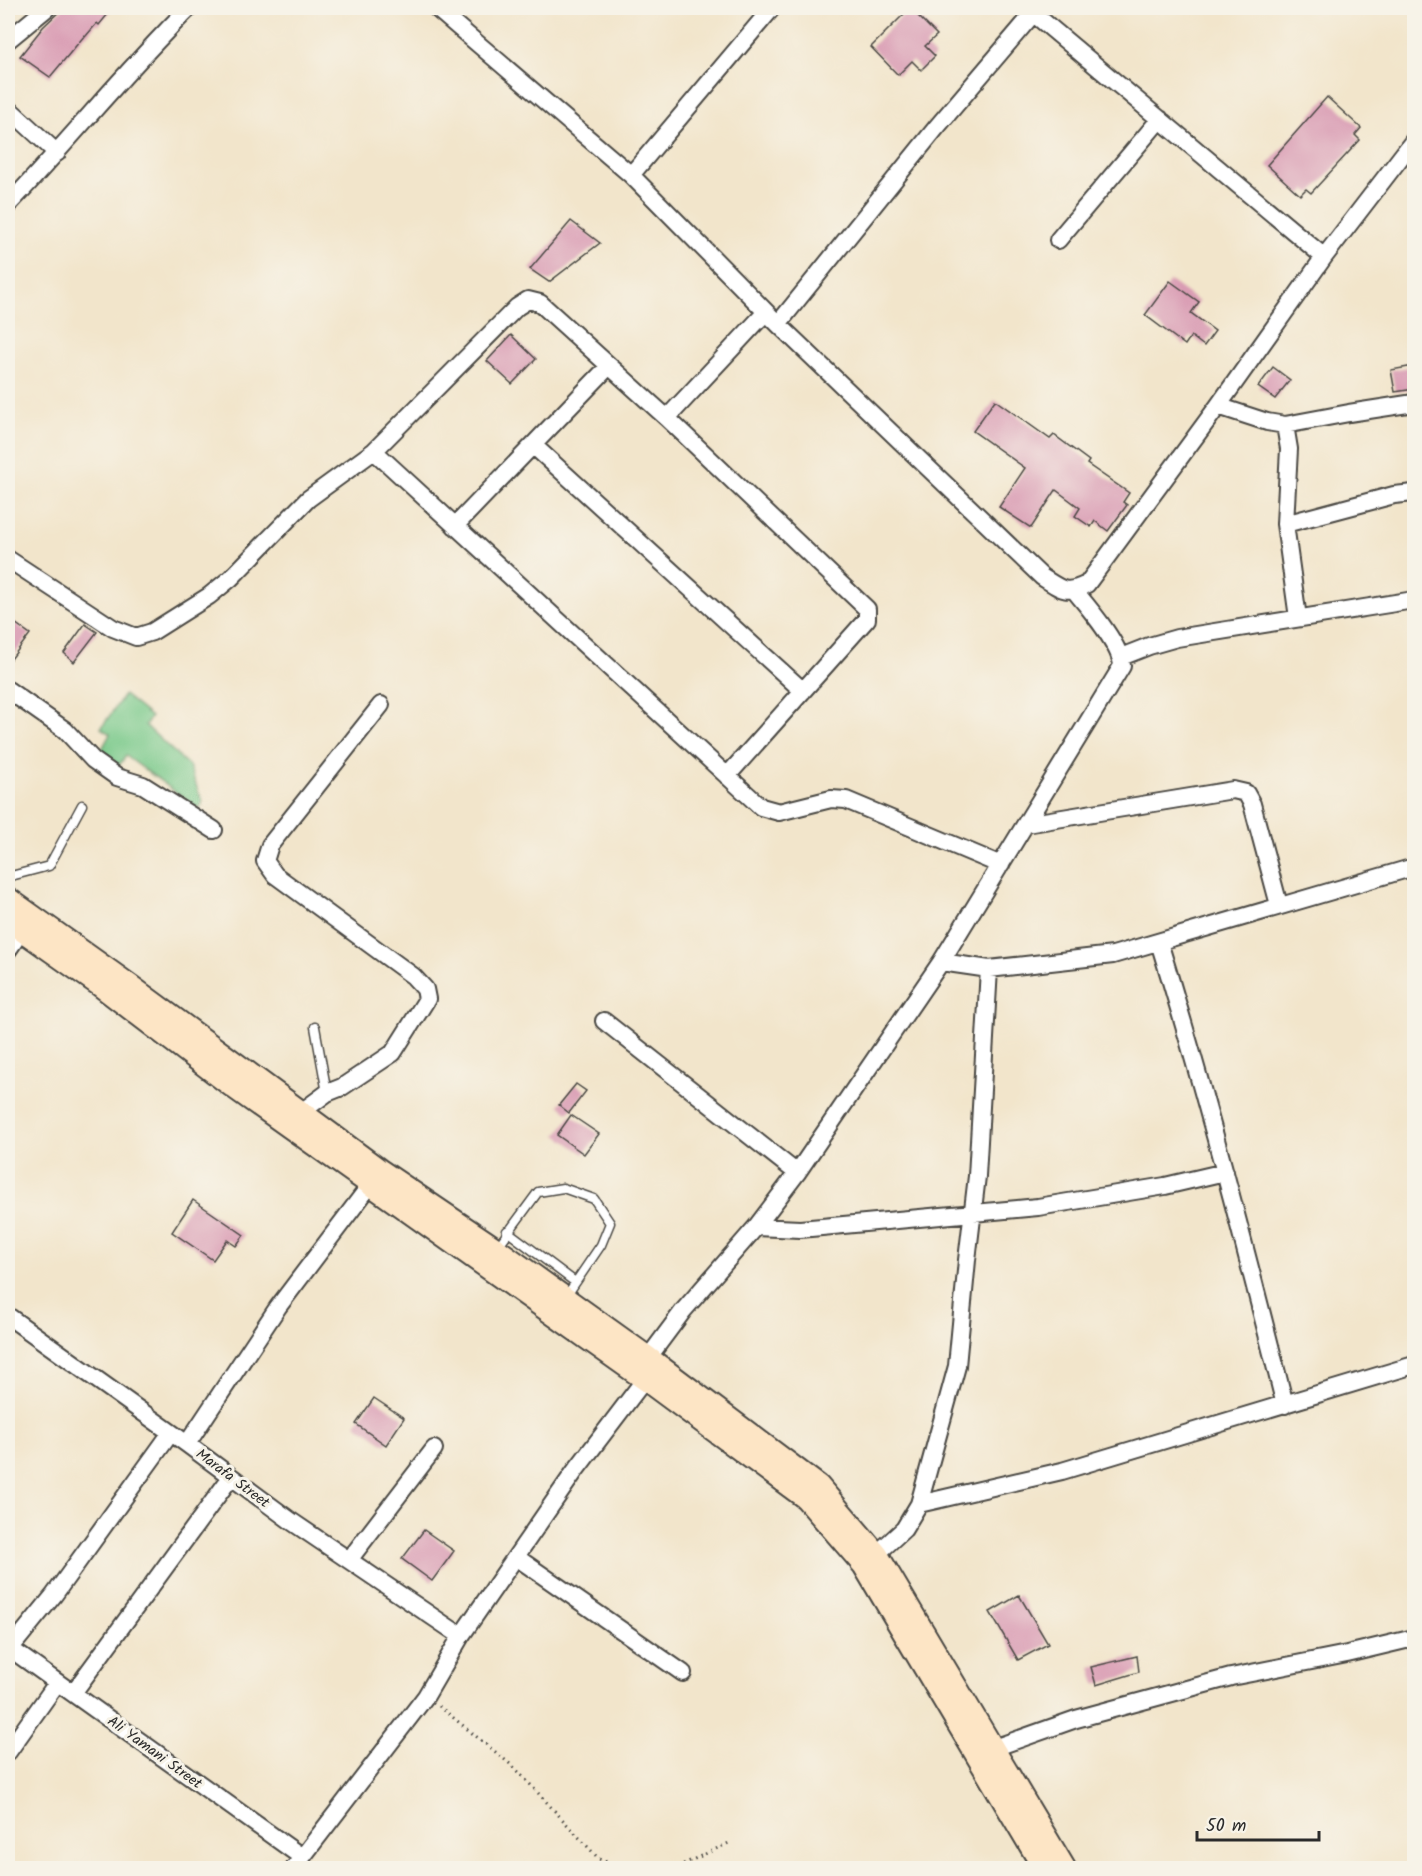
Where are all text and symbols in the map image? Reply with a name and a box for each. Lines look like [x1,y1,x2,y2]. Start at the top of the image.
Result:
street label: Marafa Street [190,1443,275,1515]
street label: Ali Yamani Street [102,1710,207,1796]
scale bar [1197,1804,1318,1842]
text: 50 m [1206,1812,1246,1841]

